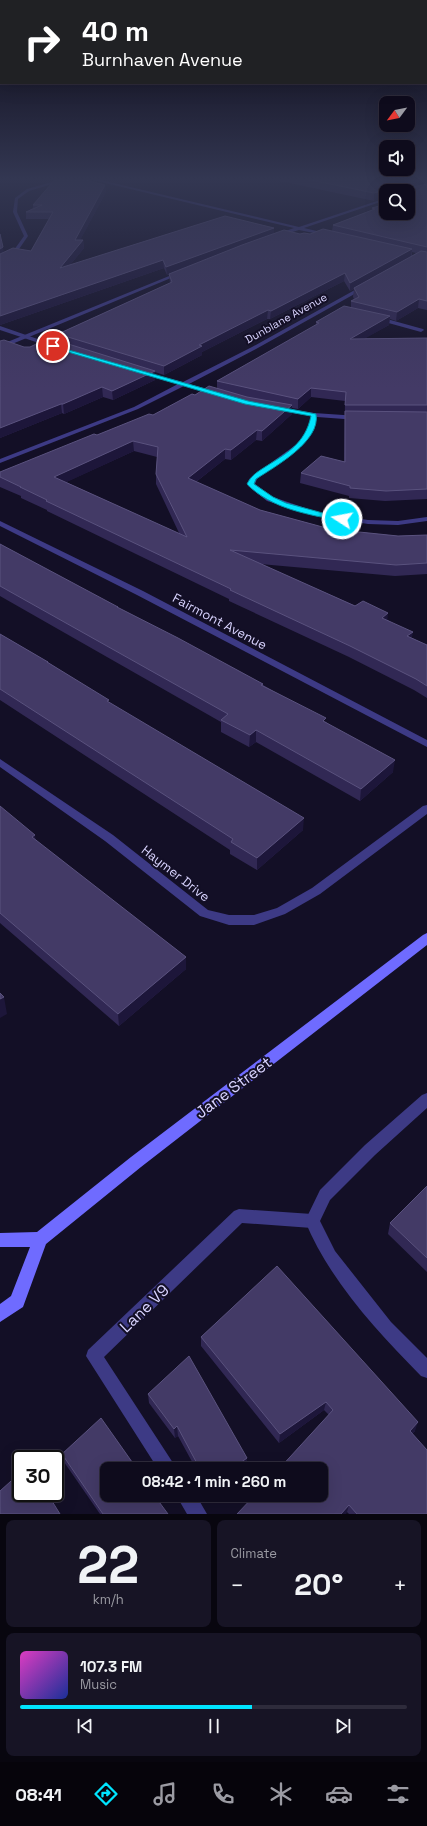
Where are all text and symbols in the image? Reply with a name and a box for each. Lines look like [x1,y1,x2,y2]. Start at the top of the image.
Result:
text: 40 m [82,13,149,49]
icon: right [16,16,68,68]
text: Burnhaven Avenue [82,48,243,71]
north arrow [379,96,415,132]
map controls [379,96,415,220]
button: sound [379,140,415,176]
button: search [379,184,415,220]
street label: Dunblane Avenue [243,290,329,346]
pin [36,329,70,363]
icon: arrive [42,335,64,357]
position arrow [321,498,363,540]
street label: Fairmont Avenue [170,589,270,653]
street label: Haymer Drive [138,841,213,905]
street label: Jane Street [191,1052,276,1123]
street label: Lane V9 [115,1280,174,1337]
speed limit sign: 30 [12,1450,64,1502]
text: 08:42 · 1 min · 260 m [142,1472,286,1491]
text: 22 [77,1532,139,1598]
text: Climate [231,1545,277,1562]
text: 20° [294,1565,343,1604]
text: − [231,1571,244,1599]
text: + [393,1571,407,1599]
text: km/h [93,1591,124,1608]
text: 107.3 FM [80,1657,142,1676]
text: Music [80,1676,117,1693]
icon: previous [74,1715,96,1737]
icon: pause [203,1715,225,1737]
icon: next [332,1715,354,1737]
icon: directions [92,1780,120,1808]
icon: music [151,1780,179,1808]
icon: phone [209,1780,237,1808]
icon: climate [267,1780,295,1808]
icon: car [325,1780,353,1808]
icon: filters [384,1780,412,1808]
text: 08:41 [15,1783,62,1806]

